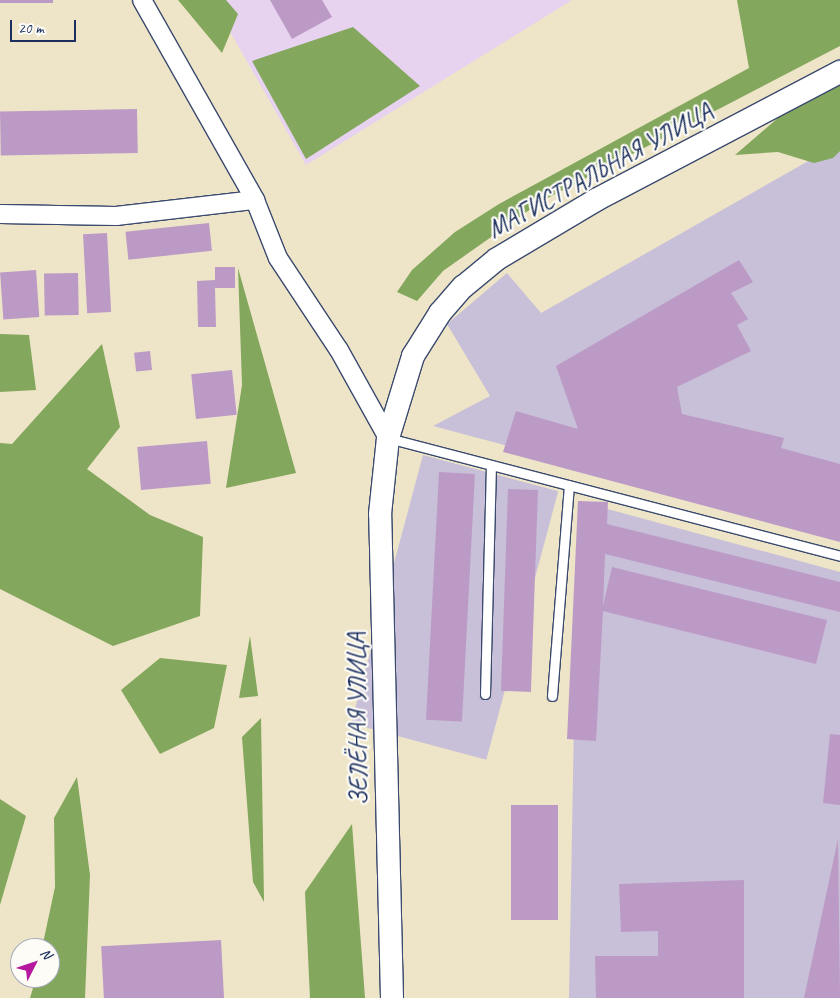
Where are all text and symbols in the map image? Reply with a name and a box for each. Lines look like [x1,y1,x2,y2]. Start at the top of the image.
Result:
scale bar [12,10,79,42]
text: 20 m [18,19,44,38]
street label: МАГИСТРАЛЬНАЯ УЛИЦА [483,97,717,245]
street label: ЗЕЛЁНАЯ УЛИЦА [341,632,375,806]
north arrow [10,938,60,988]
text: N [37,945,55,962]

